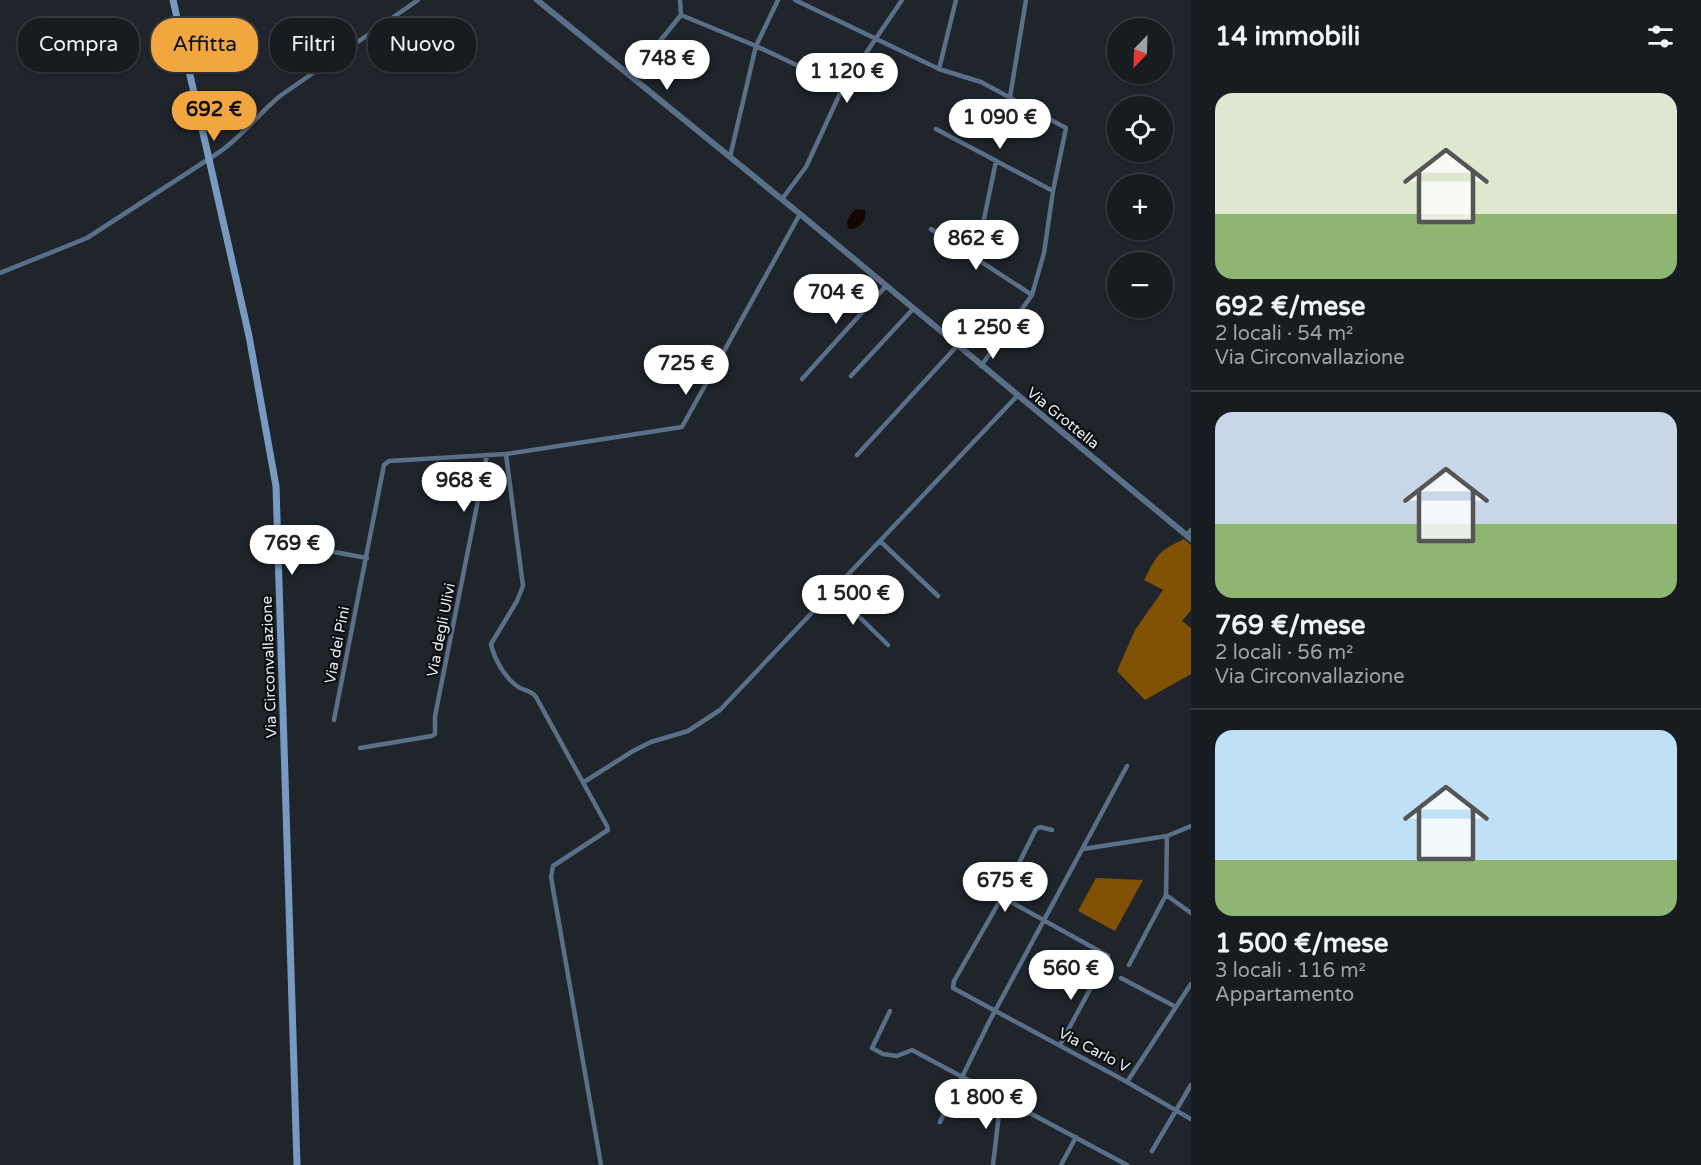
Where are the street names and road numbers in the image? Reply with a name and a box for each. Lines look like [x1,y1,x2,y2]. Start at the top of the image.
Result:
street label: Via Grottella [1023,383,1103,453]
street label: Via degli Ulivi [423,581,459,679]
street label: Via Circonvallazione [258,596,280,738]
street label: Via dei Pini [321,605,353,685]
street label: Via Carlo V [1055,1024,1133,1077]

